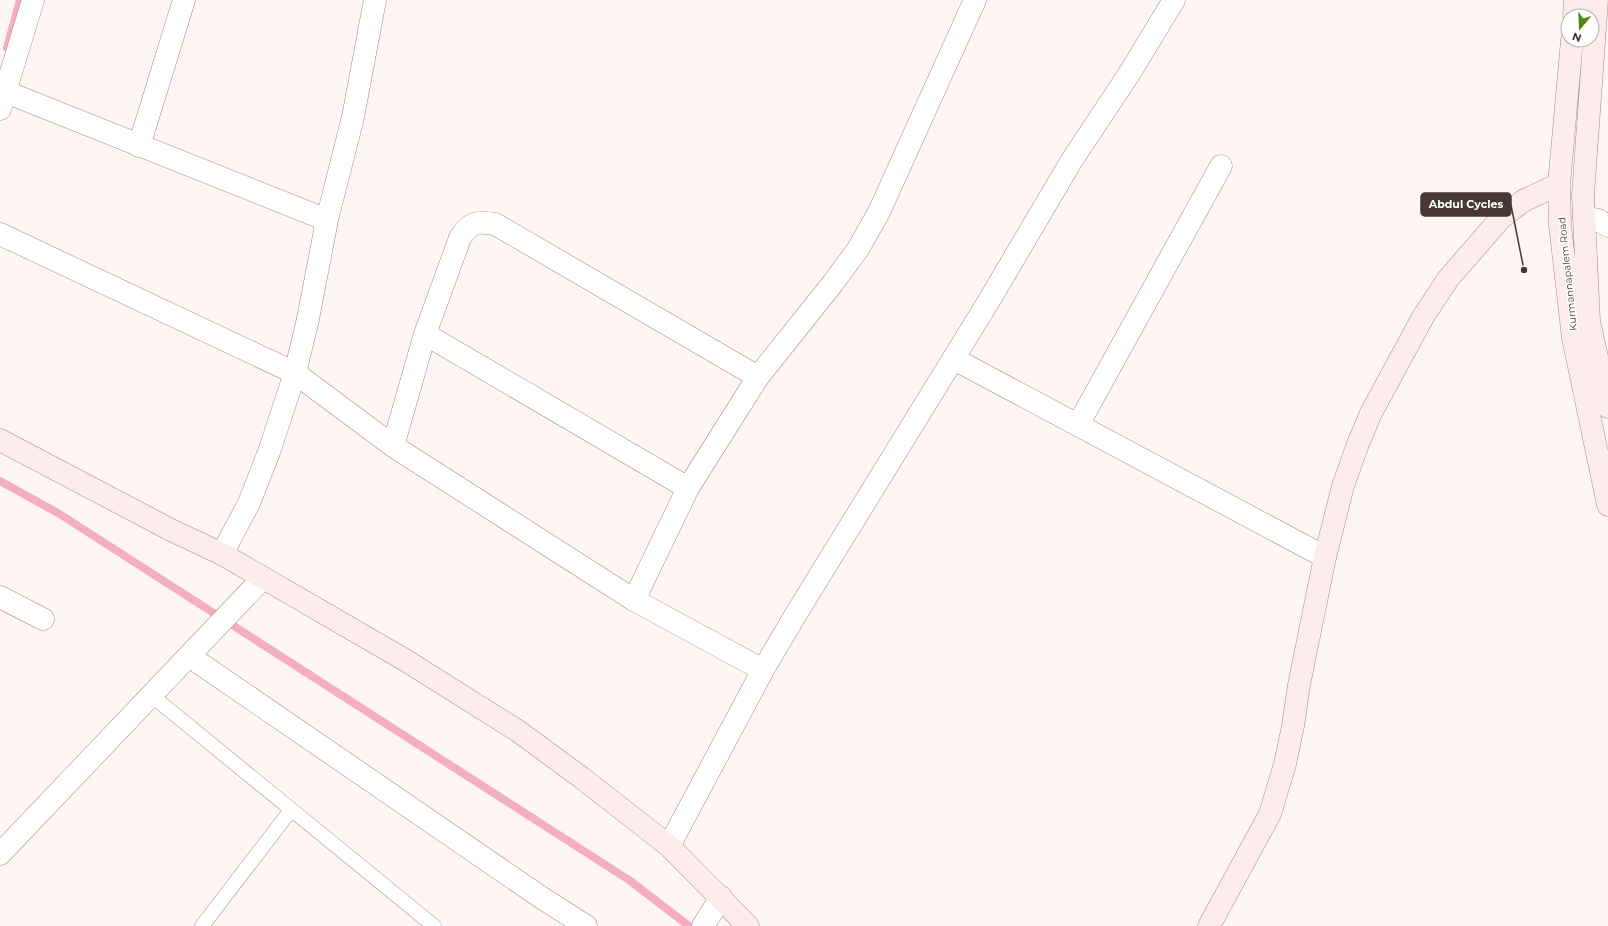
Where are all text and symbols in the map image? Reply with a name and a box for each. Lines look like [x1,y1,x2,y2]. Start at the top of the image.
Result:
north arrow [1560,8,1600,48]
text: N [1570,29,1583,46]
callout: Abdul Cycles [1421,193,1511,216]
text: Abdul Cycles [1428,197,1503,211]
street label: Kurmannapalem Road [1555,216,1580,331]

